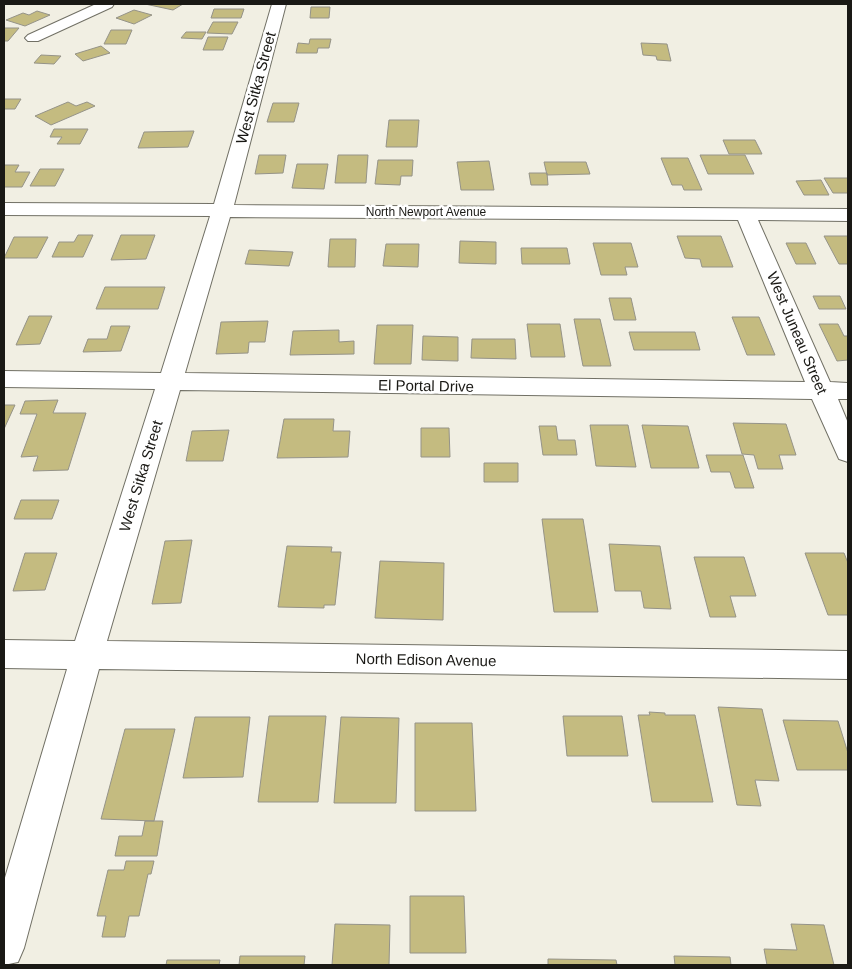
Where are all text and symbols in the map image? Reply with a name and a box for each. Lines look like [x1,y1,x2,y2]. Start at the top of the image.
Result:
street label: West Sitka Street [232,29,279,146]
street label: North Newport Avenue [366,205,487,219]
street label: West Juneau Street [764,269,831,397]
street label: El Portal Drive [378,376,474,395]
street label: West Sitka Street [115,417,166,534]
street label: North Edison Avenue [356,650,496,669]

